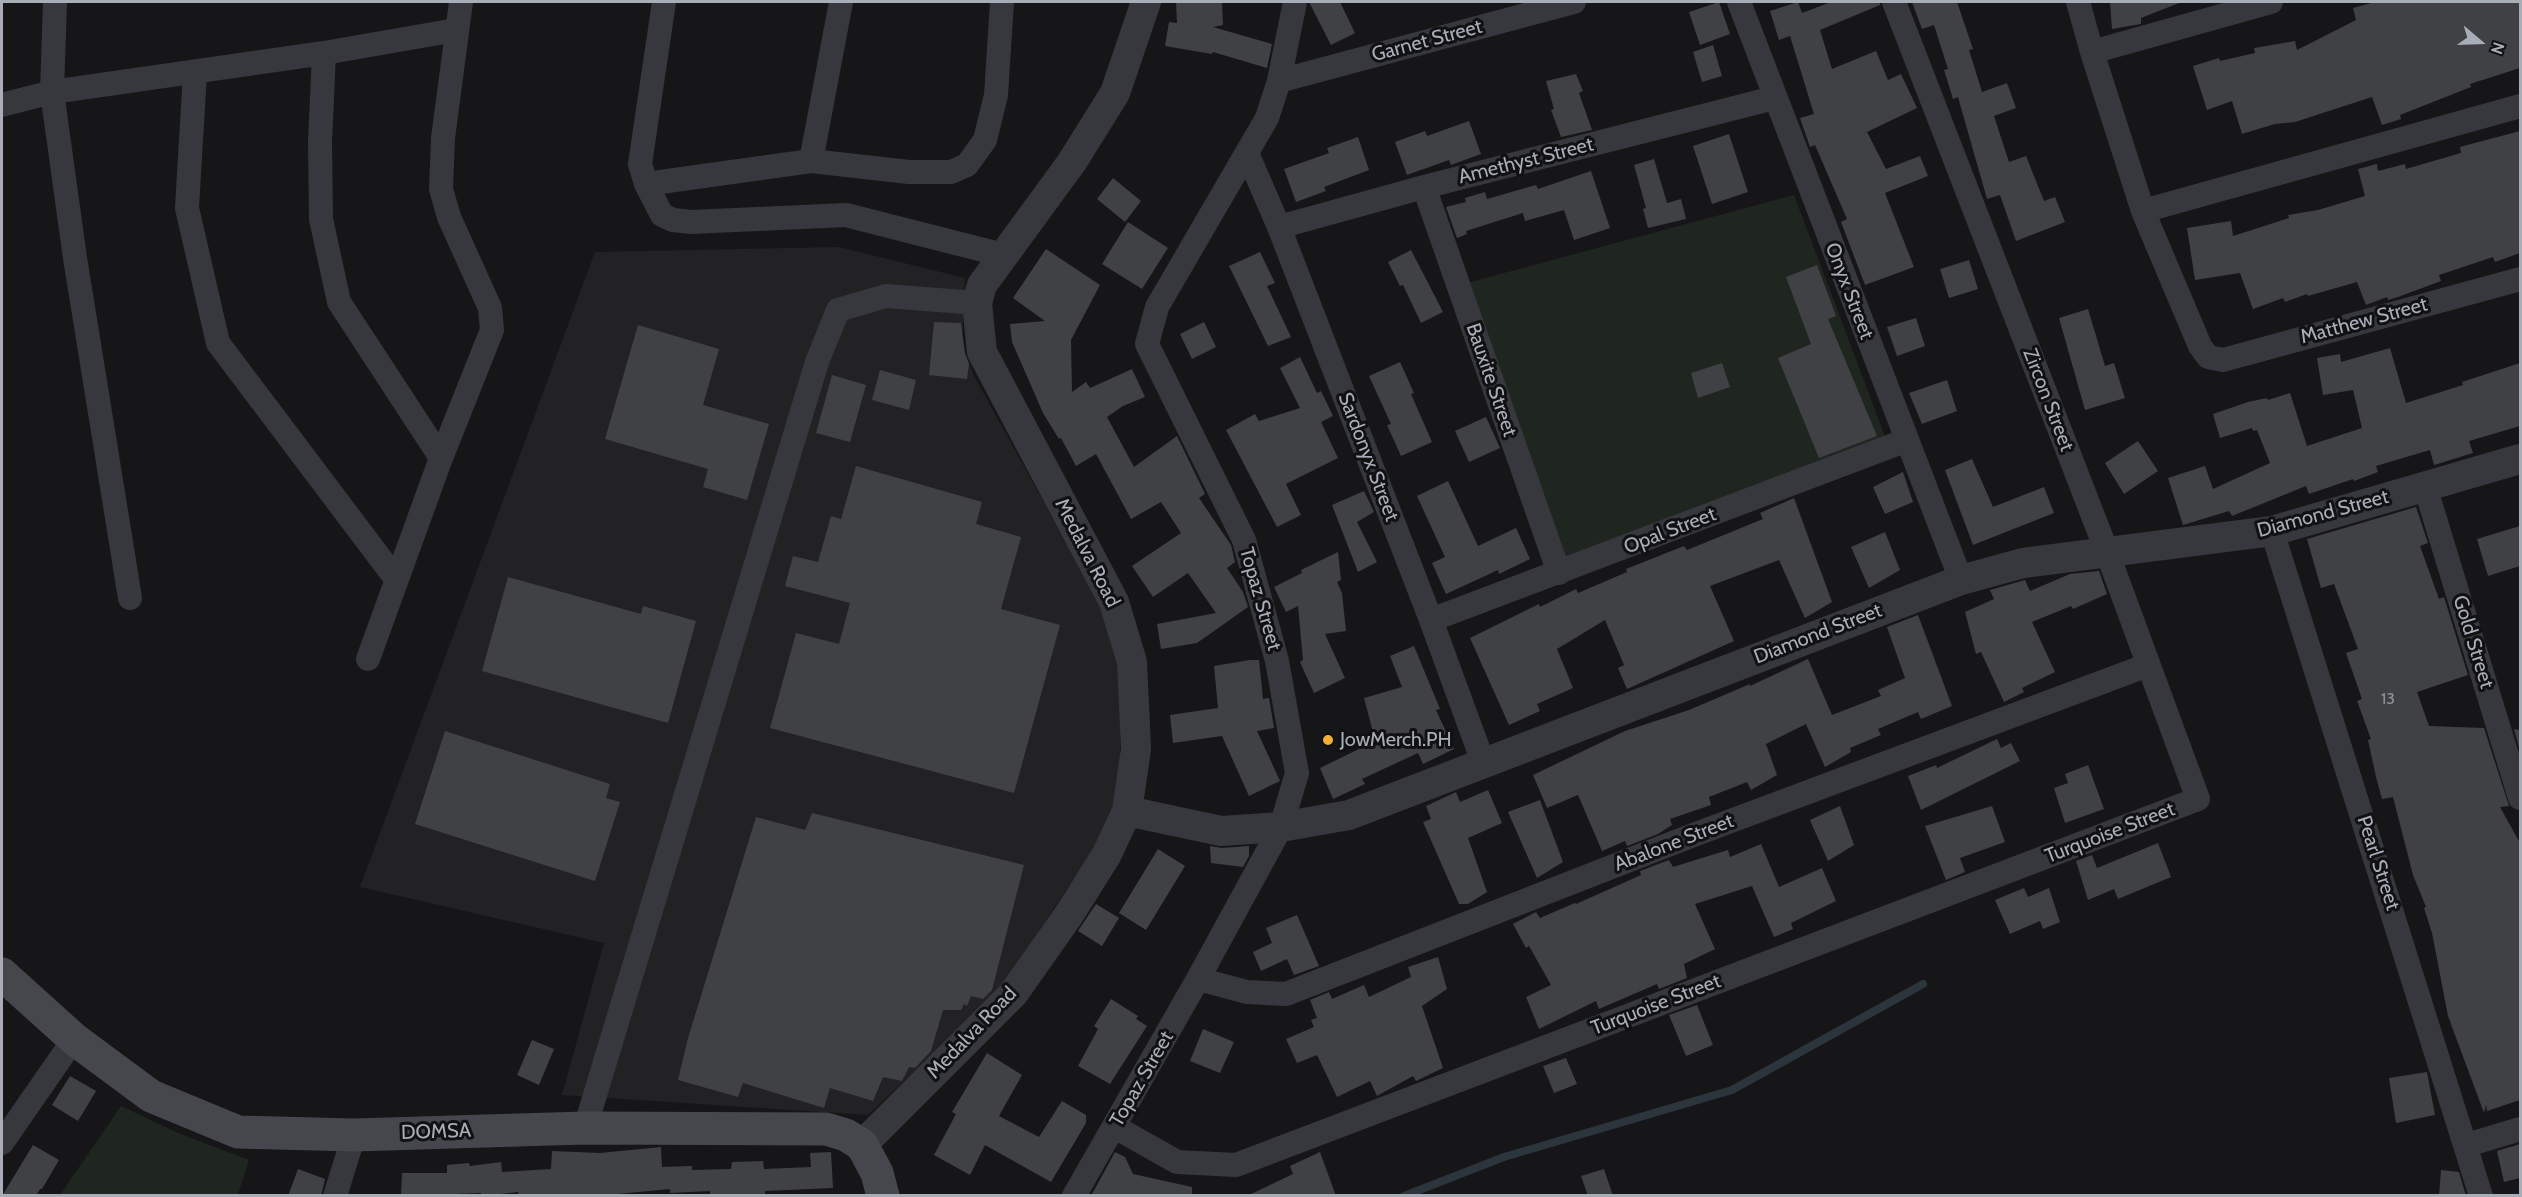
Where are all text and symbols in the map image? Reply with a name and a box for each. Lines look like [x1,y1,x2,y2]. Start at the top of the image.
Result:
north arrow [2450,12,2510,72]
street label: Garnet Street [1369,15,1485,67]
text: N [2487,40,2508,56]
street label: Amethyst Street [1456,133,1596,189]
street label: Onyx Street [1820,239,1878,343]
street label: Matthew Street [2298,293,2430,349]
street label: Bauxite Street [1460,320,1522,440]
street label: Zircon Street [2017,345,2079,455]
street label: Sardonyx Street [1332,389,1404,525]
street label: Diamond Street [2255,485,2391,543]
street label: Medalva Road [1049,495,1125,611]
street label: Opal Street [1621,502,1719,560]
street label: Topaz Street [1234,545,1286,653]
street label: Gold Street [2447,593,2499,691]
street label: Diamond Street [1751,599,1885,669]
house number: 13 [2381,689,2395,709]
place label: JowMerch.PH [1340,728,1452,752]
marker: JowMerch.PH [1321,733,1335,747]
street label: Turquoise Street [2042,797,2178,869]
street label: Abalone Street [1611,809,1737,877]
street label: Pearl Street [2351,813,2405,913]
street label: Turquoise Street [1588,969,1724,1041]
street label: Medalva Road [922,982,1022,1084]
street label: Topaz Street [1105,1027,1179,1131]
street label: DOMSA [401,1119,471,1145]

